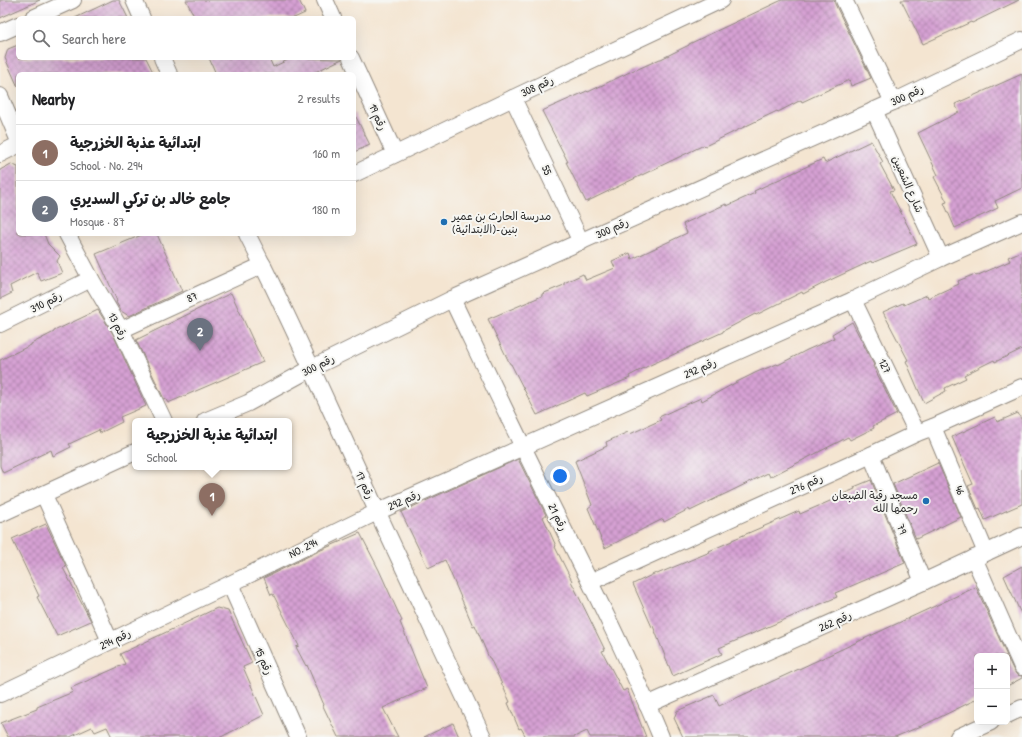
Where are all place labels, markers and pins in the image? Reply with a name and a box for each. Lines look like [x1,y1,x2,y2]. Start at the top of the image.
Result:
place label: مدرسة الحارث بن عمير (الابتدائية)-بنين [451,209,551,237]
marker: مدرسة الحارث بن عمير (الابتدائية)-بنين [439,217,449,227]
pin: 2 [187,318,213,351]
pin: 1 [199,483,225,516]
place label: مسجد رقية الضبعان رحمها الله [832,488,918,515]
marker: مسجد رقية الضبعان رحمها الله [921,496,931,506]

